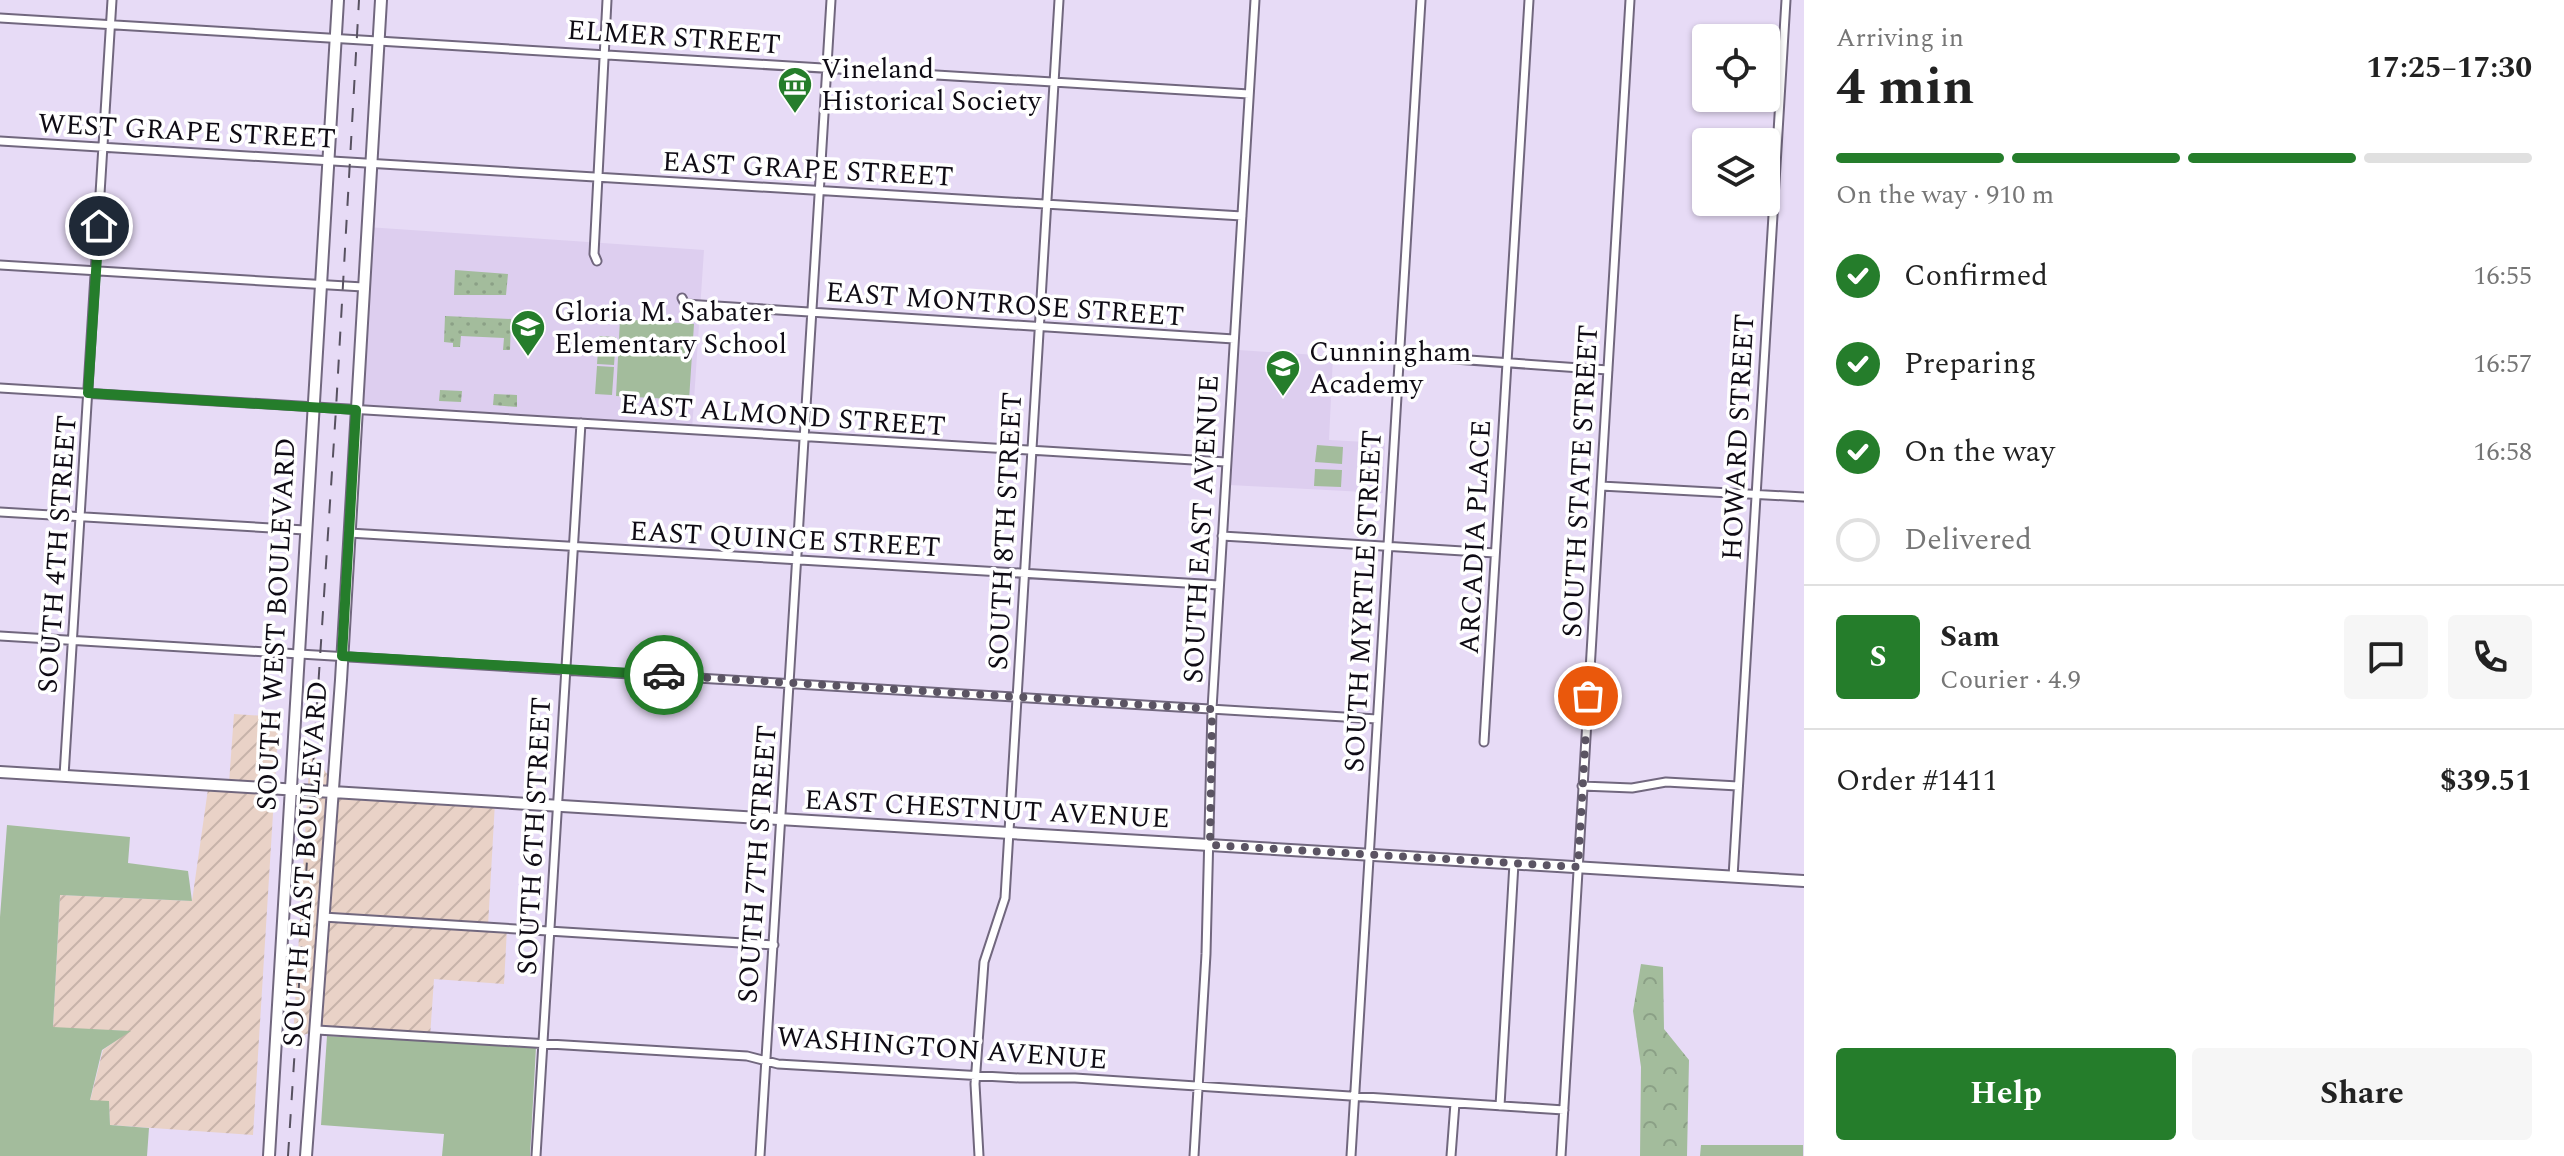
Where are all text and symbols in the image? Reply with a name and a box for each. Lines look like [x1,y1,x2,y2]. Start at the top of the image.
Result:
street label: ELMER STREET [566,9,782,66]
text: Arriving in [1836,18,1964,58]
map controls [1692,24,1780,216]
button: locate [1692,24,1780,112]
text: 17:25–17:30 [2366,45,2532,91]
place label: Vineland Historical Society [821,48,1043,123]
text: 4 min [1836,48,1974,127]
museum icon: Vineland Historical Society [776,65,814,115]
street label: WEST GRAPE STREET [37,102,337,161]
button: layers [1692,128,1780,216]
street label: EAST GRAPE STREET [661,140,955,199]
text: On the way · 910 m [1836,175,2054,215]
pin [65,192,133,260]
icon: home [77,204,121,248]
text: Confirmed [1904,253,2048,299]
icon: check [1836,254,1880,298]
text: 16:55 [2473,256,2532,296]
street label: EAST MONTROSE STREET [824,271,1186,338]
place label: Gloria M. Sabater Elementary School [554,291,787,366]
school or university icon: Gloria M. Sabater Elementary School [509,308,547,358]
street label: HOWARD STREET [1711,313,1766,561]
street label: SOUTH STATE STREET [1551,324,1610,639]
place label: Cunningham Academy [1309,331,1471,406]
text: Preparing [1904,341,2036,387]
icon: check [1836,342,1880,386]
text: 16:57 [2473,344,2532,384]
school or university icon: Cunningham Academy [1264,348,1302,398]
street label: SOUTH EAST AVENUE [1172,374,1231,684]
street label: EAST ALMOND STREET [619,383,947,448]
street label: SOUTH 8TH STREET [977,391,1034,671]
street label: SOUTH 4TH STREET [26,414,89,695]
street label: ARCADIA PLACE [1448,419,1503,655]
street label: SOUTH MYRTLE STREET [1333,429,1394,773]
text: On the way [1904,429,2055,475]
icon: check [1836,430,1880,474]
text: 16:58 [2473,432,2532,472]
street label: SOUTH WEST BOULEVARD [245,437,308,812]
street label: EAST QUINCE STREET [628,510,942,569]
text: Delivered [1904,517,2032,563]
text: Sam [1940,614,2000,660]
button: chat [2344,615,2428,699]
button: phone [2448,615,2532,699]
text: S [1869,634,1887,680]
courier [624,635,704,715]
icon: car [642,653,686,697]
text: Courier · 4.9 [1940,660,2081,700]
pin [1554,662,1622,730]
icon: bag [1566,674,1610,718]
street label: SOUTH EAST BOULEVARD [271,680,340,1049]
street label: SOUTH 6TH STREET [506,696,563,976]
street label: SOUTH 7TH STREET [726,724,789,1005]
text: Order #1411 [1836,758,1998,804]
text: $39.51 [2440,758,2532,804]
street label: EAST CHESTNUT AVENUE [803,778,1171,841]
street label: WASHINGTON AVENUE [775,1016,1108,1081]
button: Help [1836,1048,2176,1140]
button: Share [2192,1048,2532,1140]

